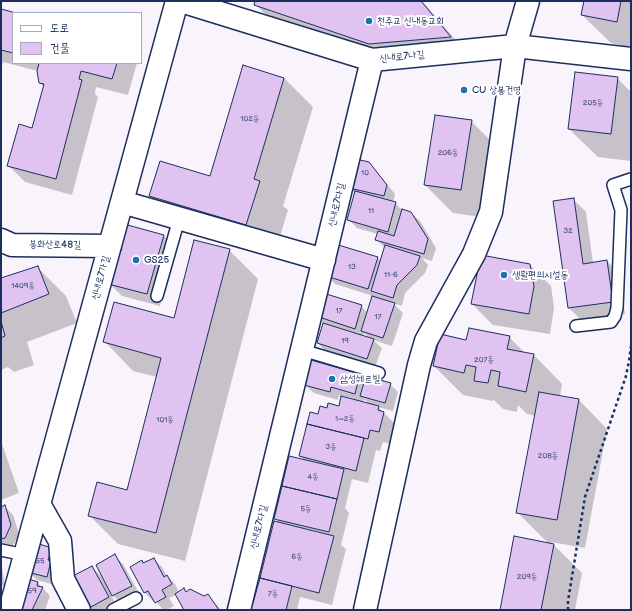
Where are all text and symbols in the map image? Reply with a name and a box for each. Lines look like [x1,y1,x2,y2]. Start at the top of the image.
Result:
legend [12,12,142,64]
place label: 천주교 신내동교회 [377,15,444,27]
marker: 천주교 신내동교회 [364,16,374,26]
text: 도로 [50,21,69,36]
text: 건물 [50,41,69,56]
street label: 신내로7나길 [379,49,425,65]
place label: CU 상봉건영 [472,84,521,96]
marker: CU 상봉건영 [459,85,469,95]
house number: 205동 [583,98,603,108]
house number: 102동 [241,114,259,124]
house number: 206동 [438,148,458,158]
house number: 10 [361,168,369,178]
street label: 신내로7다길 [326,182,348,228]
house number: 11 [368,206,374,216]
house number: 32 [563,226,573,236]
street label: 봉화산로48길 [29,239,81,251]
place label: GS25 [144,254,169,266]
street label: 신내로7가길 [89,255,113,301]
marker: GS25 [131,255,141,265]
house number: 13 [348,262,356,272]
place label: 생활편의시설동 [512,269,568,281]
house number: 11-6 [384,270,398,280]
marker: 생활편의시설동 [499,270,509,280]
house number: 1409동 [11,281,35,291]
house number: 17 [335,306,343,316]
house number: 17 [374,312,382,322]
house number: 19 [341,336,349,346]
house number: 207동 [474,355,494,365]
place label: 삼성쉐르빌 [340,373,380,385]
marker: 삼성쉐르빌 [327,374,337,384]
house number: 1~2동 [335,414,355,424]
house number: 101동 [156,415,174,425]
house number: 3동 [325,442,337,452]
house number: 208동 [538,451,558,461]
house number: 4동 [307,472,319,482]
street label: 신내로7다길 [248,504,270,550]
house number: 5동 [300,504,312,514]
house number: 6동 [291,552,303,562]
house number: 55 [35,556,45,566]
house number: 209동 [517,572,537,582]
house number: 59 [27,586,37,596]
house number: 7동 [268,589,278,599]

